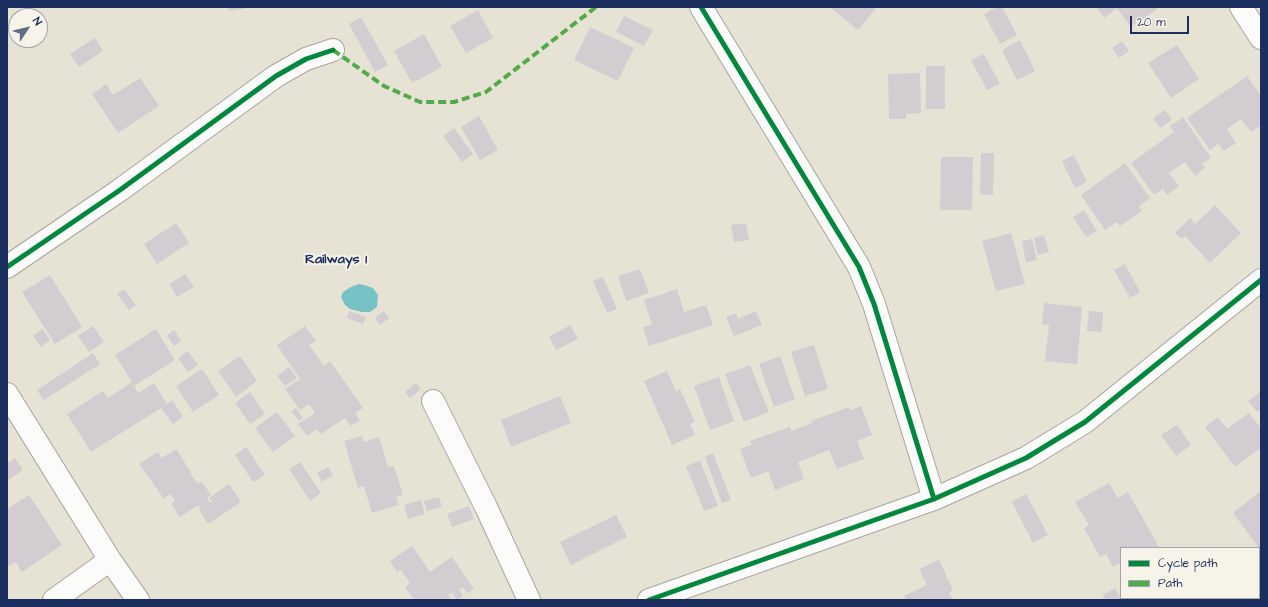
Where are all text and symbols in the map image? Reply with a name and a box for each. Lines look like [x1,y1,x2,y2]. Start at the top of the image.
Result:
north arrow [8,8,48,48]
scale bar [1132,8,1191,34]
text: N [29,14,46,29]
text: 20 m [1137,14,1166,31]
district label: Railways 1 [305,252,367,268]
legend [1120,547,1260,599]
text: Cycle path [1158,555,1217,572]
text: Path [1158,575,1183,592]

